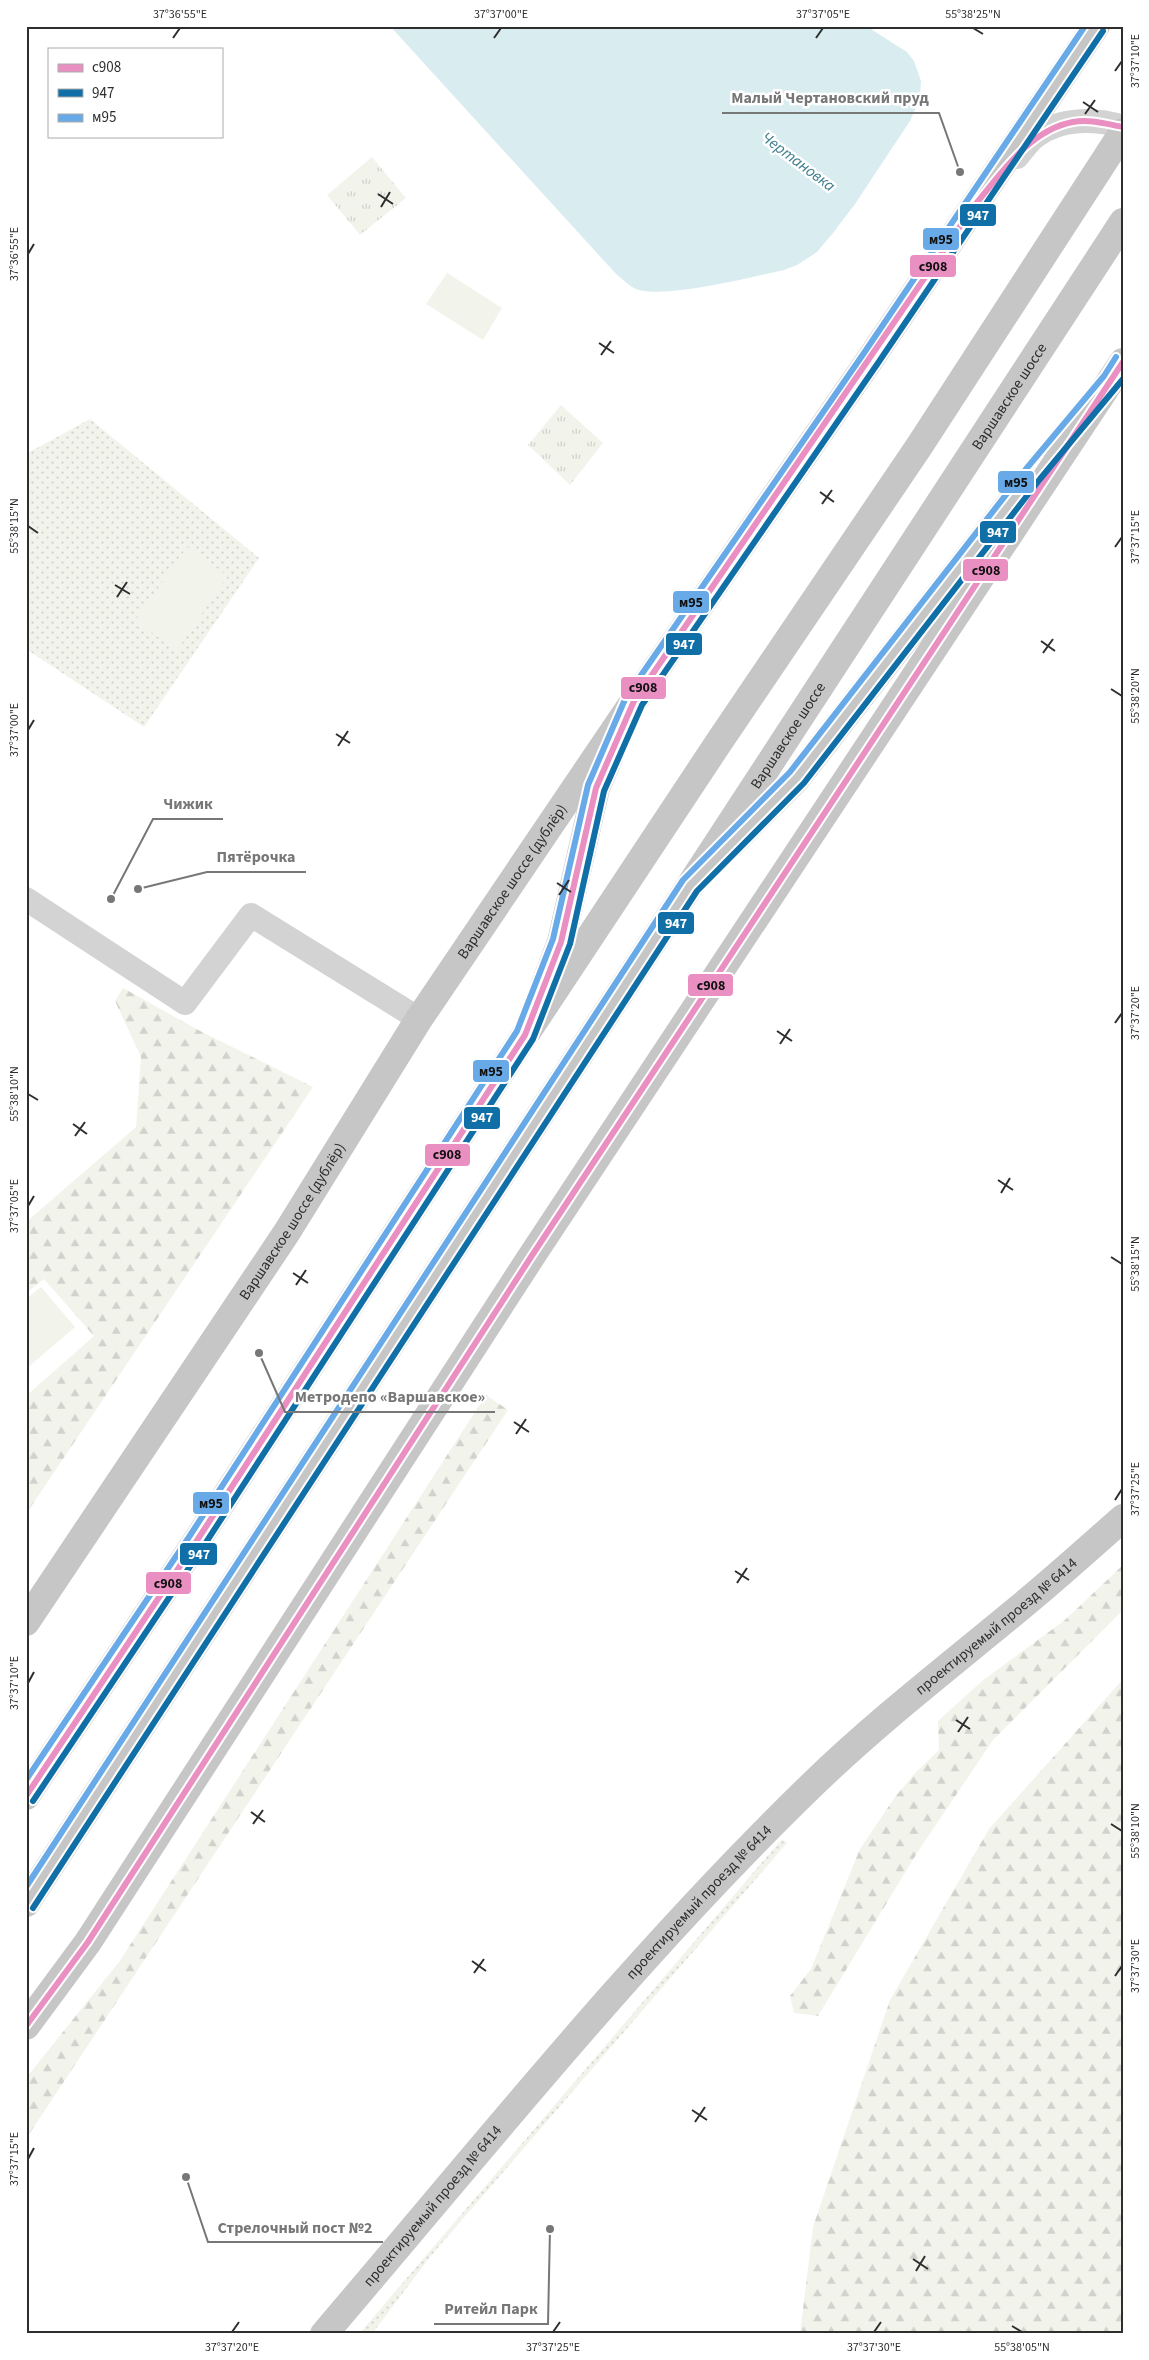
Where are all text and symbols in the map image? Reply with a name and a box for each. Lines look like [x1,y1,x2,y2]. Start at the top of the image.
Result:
text: 37°36'55"E [153,6,207,23]
text: 37°37'00"E [474,6,528,23]
text: 37°37'05"E [796,6,850,23]
text: 55°38'25"N [945,6,1001,23]
text: 37°37'10"E [1127,34,1144,88]
legend [48,48,222,138]
text: с908 [92,57,121,78]
callout: Малый Чертановский пруд [722,82,939,113]
text: 947 [92,83,114,104]
text: Малый Чертановский пруд [731,87,929,109]
text: м95 [92,107,116,128]
water label: Чертановка [757,127,840,197]
line badge: 947 [959,203,997,227]
text: 947 [967,206,989,226]
text: 37°36'55"E [6,227,23,281]
line badge: м95 [922,227,960,251]
text: м95 [929,230,953,250]
line badge: с908 [909,254,957,278]
text: с908 [919,257,947,277]
street label: Варшавское шоссе [967,339,1052,454]
line badge: м95 [997,470,1035,494]
text: м95 [1004,473,1028,493]
text: 55°38'15"N [6,498,23,554]
text: 37°37'15"E [1127,510,1144,564]
line badge: 947 [979,520,1017,544]
text: 947 [987,523,1009,543]
line badge: с908 [962,558,1009,582]
text: с908 [972,561,1000,581]
line badge: м95 [672,590,710,614]
text: м95 [679,593,703,613]
line badge: 947 [665,632,703,656]
text: 947 [673,635,695,655]
text: 55°38'20"N [1127,668,1144,724]
line badge: с908 [620,676,667,700]
text: с908 [629,678,657,698]
street label: Варшавское шоссе [746,678,831,793]
text: 37°37'00"E [6,703,23,757]
callout: Чижик [153,788,223,819]
text: Чижик [163,793,213,815]
street label: Варшавское шоссе (дублёр) [453,800,572,963]
callout: Пятёрочка [207,841,306,872]
text: Пятёрочка [216,846,296,868]
line badge: 947 [657,911,695,935]
text: 947 [665,914,687,934]
line badge: с908 [687,973,734,997]
text: с908 [697,976,725,996]
text: 37°37'20"E [1127,986,1144,1040]
line badge: м95 [472,1059,510,1083]
text: м95 [479,1062,503,1082]
text: 55°38'10"N [6,1066,23,1122]
line badge: 947 [463,1106,501,1130]
text: 947 [471,1108,493,1128]
street label: Варшавское шоссе (дублёр) [234,1139,351,1304]
line badge: с908 [424,1143,471,1167]
text: с908 [433,1145,461,1165]
text: 37°37'05"E [6,1179,23,1233]
text: 55°38'15"N [1127,1236,1144,1292]
callout: Метродепо «Варшавское» [285,1381,495,1412]
text: Метродепо «Варшавское» [295,1386,485,1408]
text: 37°37'25"E [1127,1462,1144,1516]
line badge: м95 [192,1491,230,1515]
text: м95 [199,1494,223,1514]
line badge: 947 [179,1542,218,1566]
text: 947 [188,1545,210,1565]
street label: проектируемый проезд № 6414 [911,1553,1082,1700]
line badge: с908 [145,1571,192,1595]
text: с908 [154,1574,182,1594]
text: 37°37'10"E [6,1656,23,1710]
text: 55°38'10"N [1127,1803,1144,1859]
street label: проектируемый проезд № 6414 [621,1820,777,1984]
text: 37°37'30"E [1127,1939,1144,1993]
street label: проектируемый проезд № 6414 [359,2121,507,2291]
text: 37°37'15"E [6,2132,23,2186]
callout: Стрелочный пост №2 [208,2211,383,2242]
text: Стрелочный пост №2 [218,2217,372,2239]
callout: Ритейл Парк [434,2293,548,2324]
text: Ритейл Парк [444,2298,538,2320]
text: 37°37'20"E [205,2339,259,2356]
text: 37°37'25"E [526,2339,580,2356]
text: 37°37'30"E [847,2339,901,2356]
text: 55°38'05"N [994,2339,1050,2356]

